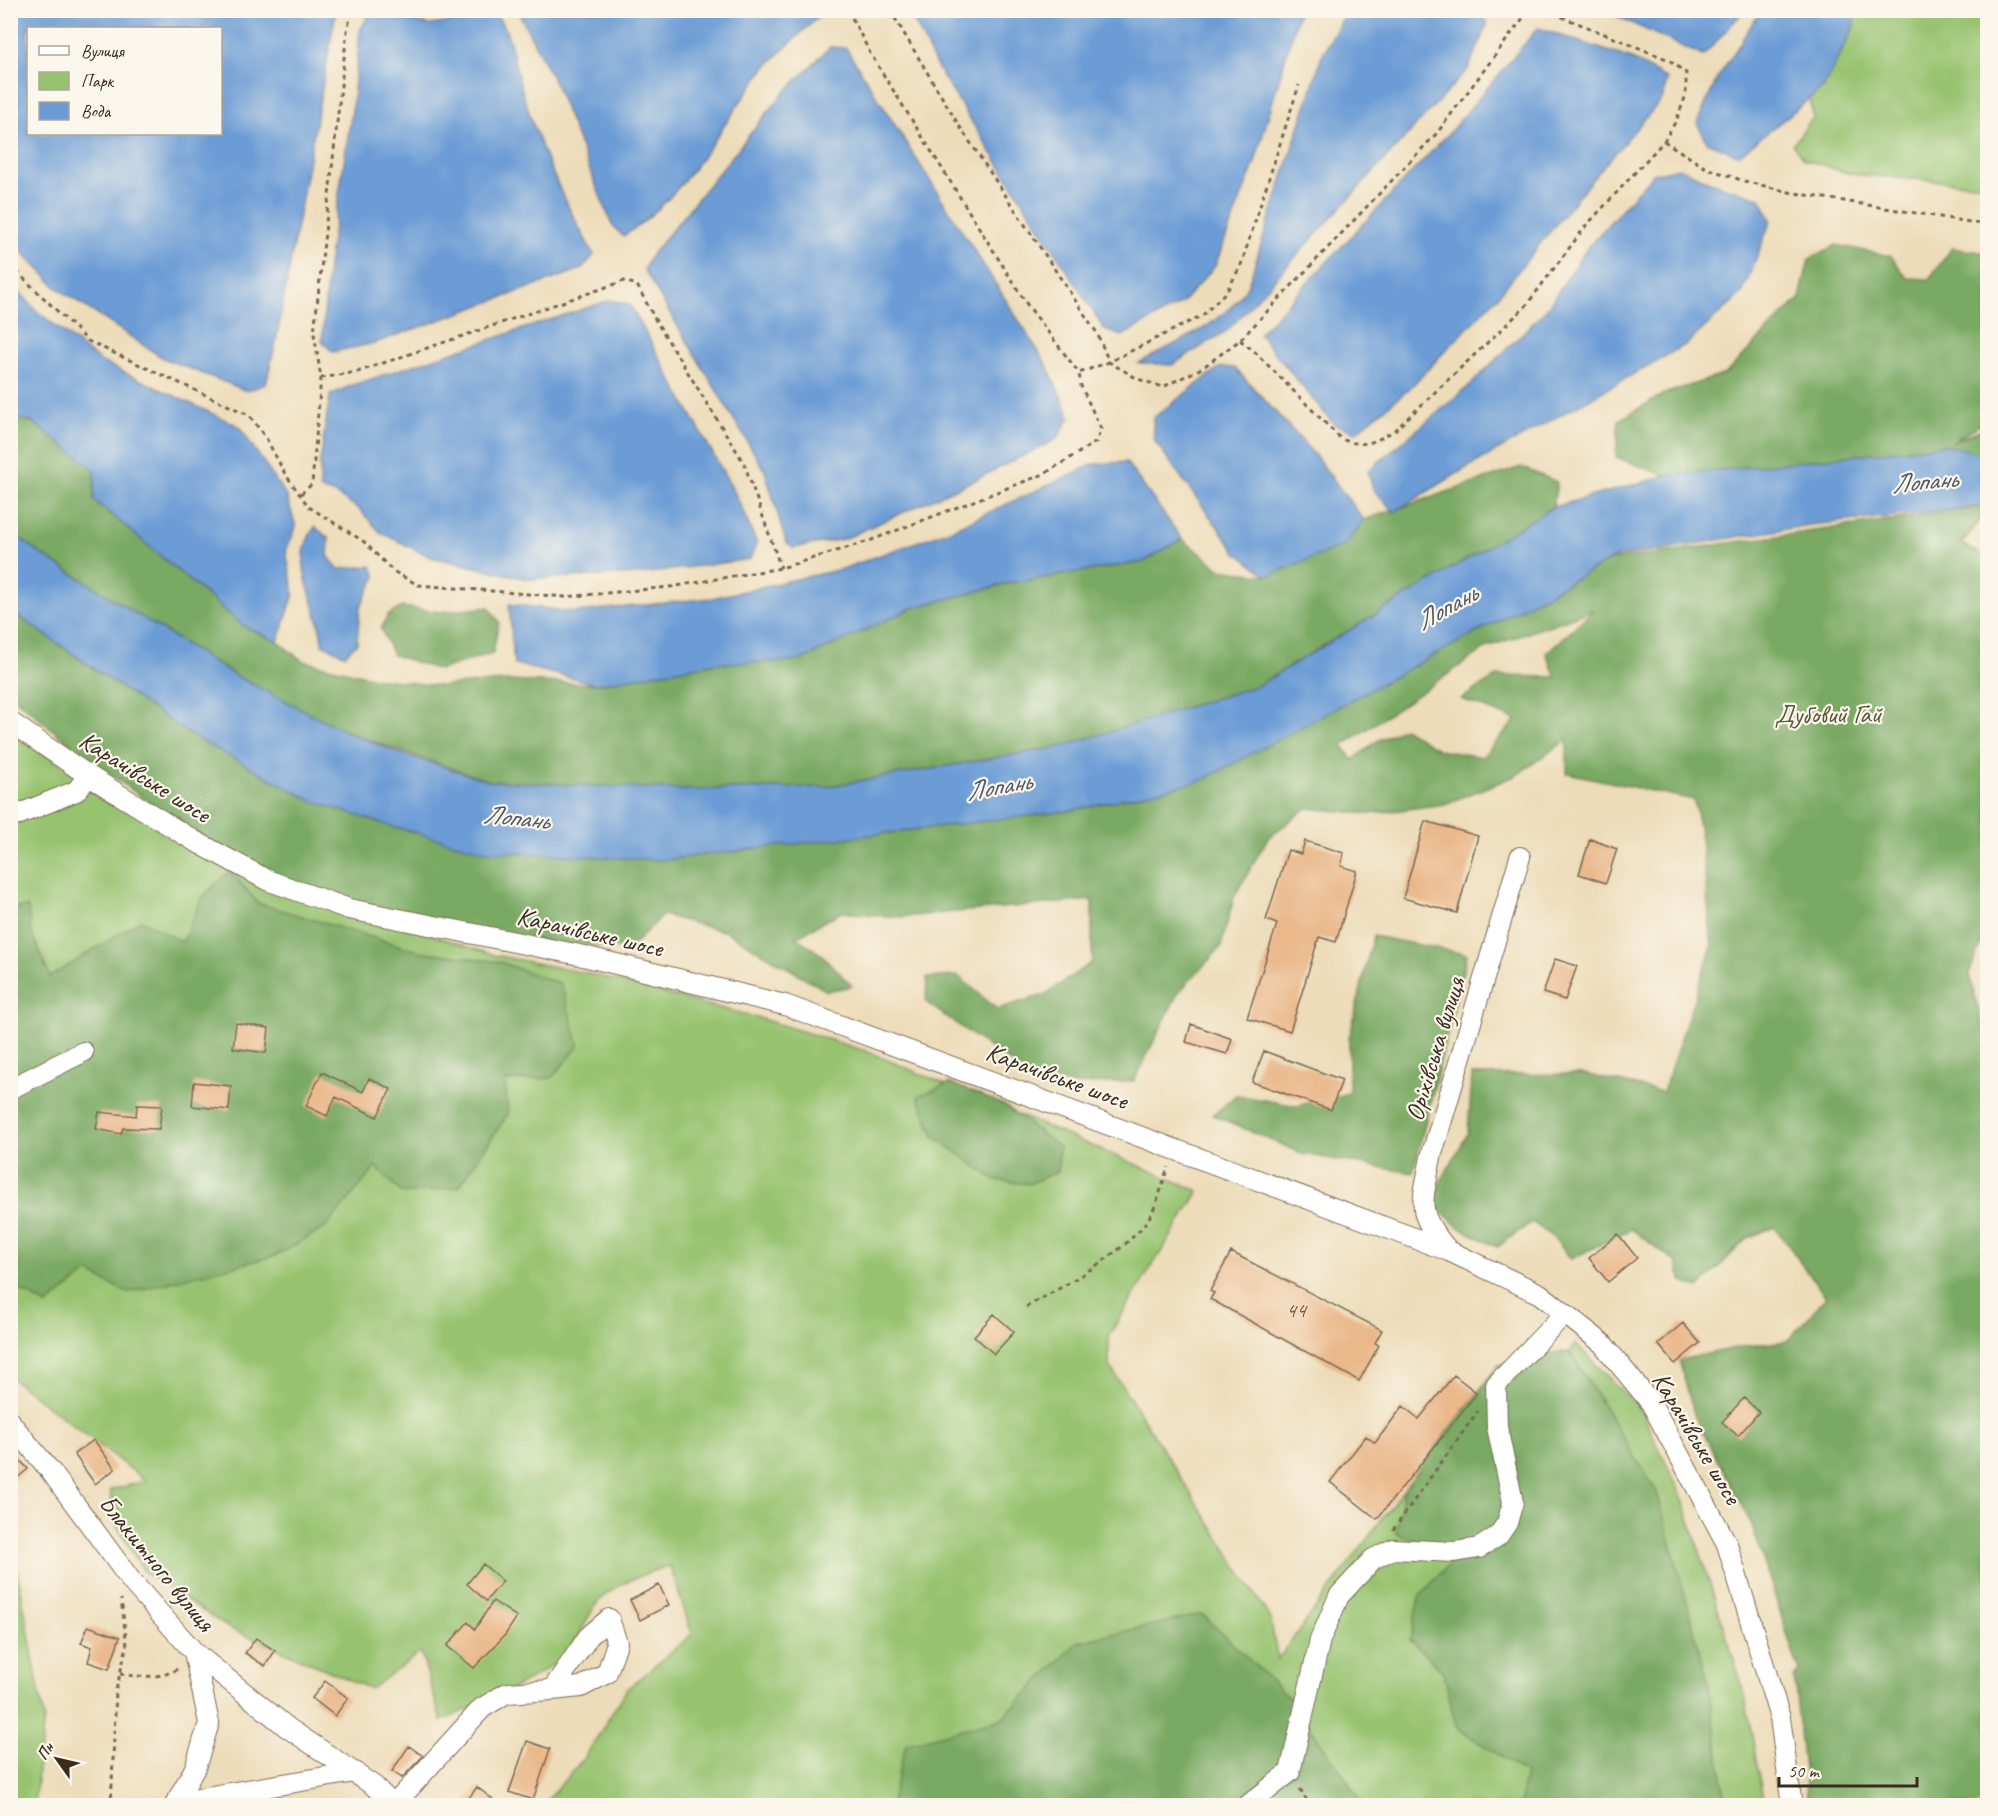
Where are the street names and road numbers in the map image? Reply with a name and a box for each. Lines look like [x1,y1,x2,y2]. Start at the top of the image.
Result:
street label: Карачівське шосе [73,724,218,831]
street label: Карачівське шосе [514,899,668,965]
street label: Оріхівська вулиця [1398,972,1473,1125]
street label: Карачівське шосе [982,1035,1134,1117]
street label: Карачівське шосе [1645,1366,1750,1511]
street label: Блакитного вулиця [92,1488,223,1639]

